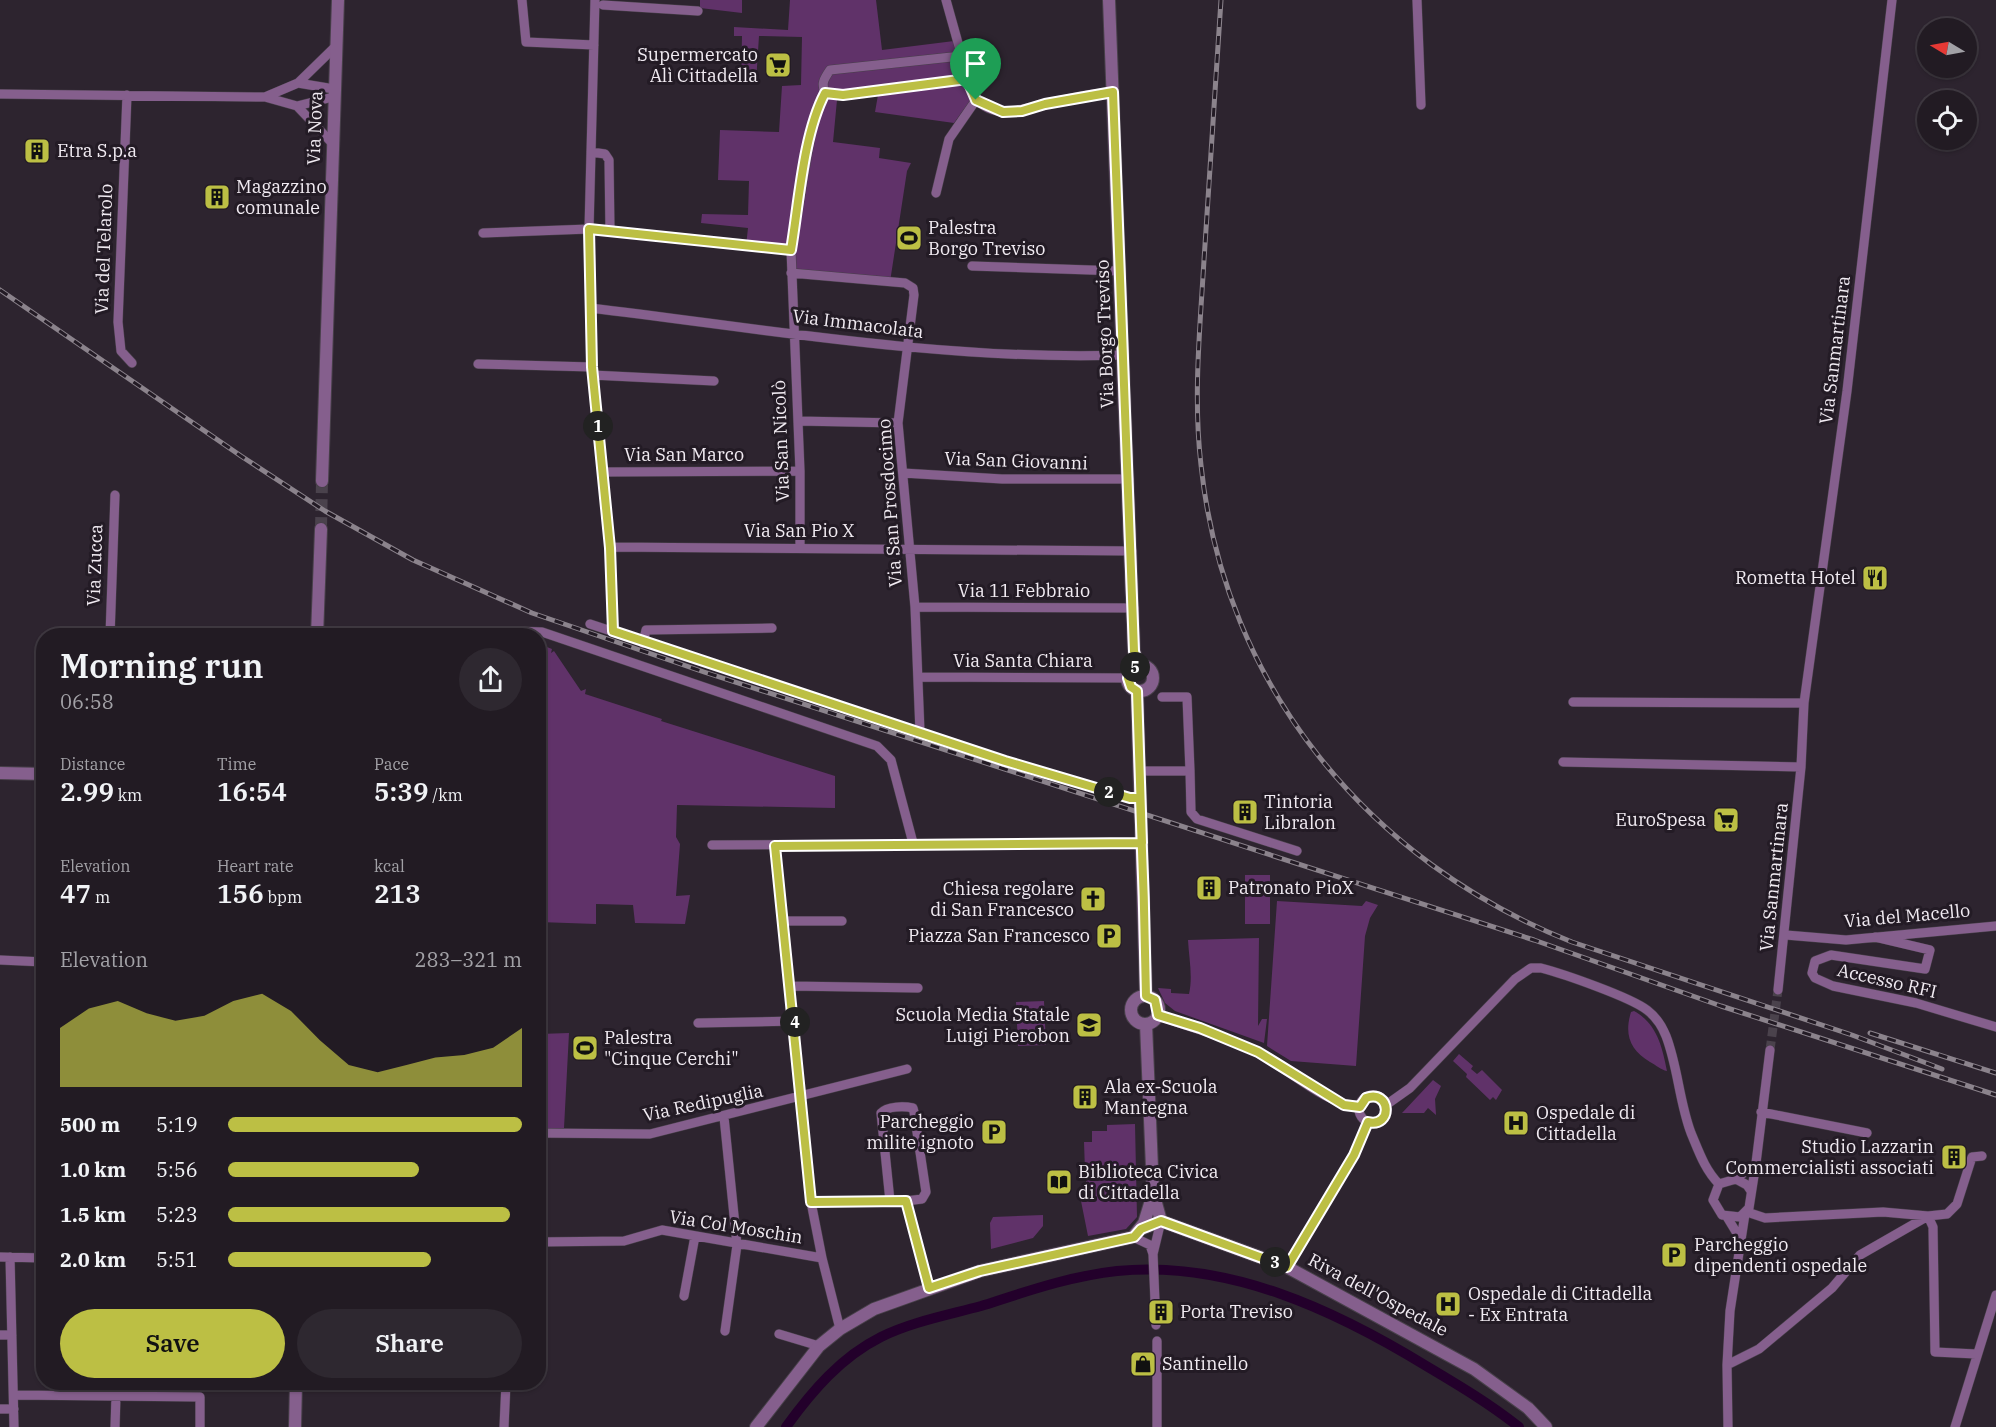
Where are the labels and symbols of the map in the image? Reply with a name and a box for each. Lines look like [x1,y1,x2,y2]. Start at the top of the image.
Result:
north arrow [1917,18,1977,78]
pin [950,38,1001,100]
place label: Supermercato Alì Cittadella [637,43,758,87]
supermarket icon: Supermercato Alì Cittadella [763,50,793,80]
street label: Via Nova [302,90,327,166]
building icon: Etra S.p.a [22,136,52,166]
place label: Etra S.p.a [57,139,137,162]
place label: Magazzino comunale [236,175,327,219]
building icon: Magazzino comunale [202,182,232,212]
street label: Via del Telarolo [90,183,117,315]
place label: Palestra Borgo Treviso [928,216,1046,260]
sports icon: Palestra Borgo Treviso [894,223,924,253]
street label: Via Borgo Treviso [1090,259,1119,409]
street label: Via Sanmartinara [1814,274,1855,426]
street label: Via Immacolata [791,304,925,343]
street label: Via San Nicolò [767,380,794,502]
pin: 1 [583,411,613,441]
street label: Via San Prosdocimo [872,418,907,588]
street label: Via San Marco [624,443,744,466]
street label: Via San Giovanni [944,446,1089,475]
street label: Via San Pio X [744,519,854,542]
street label: Via Zucca [82,523,107,606]
restaurant icon: Rometta Hotel [1860,563,1890,593]
place label: Rometta Hotel [1735,566,1856,589]
street label: Via 11 Febbraio [958,579,1090,602]
street label: Via Santa Chiara [953,649,1093,672]
pin: 5 [1120,652,1150,682]
pin: 2 [1094,777,1124,807]
place label: Tintoria Libralon [1264,790,1336,834]
building icon: Tintoria Libralon [1230,797,1260,827]
street label: Via Sanmartinara [1754,801,1793,952]
supermarket icon: EuroSpesa [1711,805,1741,835]
place label: EuroSpesa [1615,808,1706,831]
building icon: Patronato PioX [1194,873,1224,903]
place label: Patronato PioX [1228,876,1354,899]
place label: Chiesa regolare di San Francesco [930,877,1074,921]
church icon: Chiesa regolare di San Francesco [1078,884,1108,914]
street label: Via del Macello [1843,899,1971,932]
parking icon: Piazza San Francesco [1094,921,1124,951]
place label: Piazza San Francesco [908,924,1090,947]
street label: Accesso RFI [1835,958,1939,1003]
place label: Scuola Media Statale Luigi Pierobon [895,1003,1070,1047]
pin: 4 [780,1007,810,1037]
school or university icon: Scuola Media Statale Luigi Pierobon [1074,1010,1104,1040]
place label: Palestra "Cinque Cerchi" [604,1026,739,1070]
sports icon: Palestra "Cinque Cerchi" [570,1033,600,1063]
place label: Ala ex-Scuola Mantegna [1104,1075,1218,1119]
street label: Via Redipuglia [641,1079,765,1126]
building icon: Ala ex-Scuola Mantegna [1070,1082,1100,1112]
place label: Ospedale di Cittadella [1536,1101,1636,1145]
hospital icon: Ospedale di Cittadella [1501,1108,1531,1138]
place label: Parcheggio milite ignoto [866,1110,974,1154]
parking icon: Parcheggio milite ignoto [979,1117,1009,1147]
place label: Studio Lazzarin Commercialisti associati [1725,1135,1934,1179]
building icon: Studio Lazzarin Commercialisti associati [1939,1142,1969,1172]
place label: Biblioteca Civica di Cittadella [1078,1160,1219,1204]
library icon: Biblioteca Civica di Cittadella [1044,1167,1074,1197]
street label: Via Col Moschin [668,1205,804,1248]
place label: Parcheggio dipendenti ospedale [1694,1233,1867,1277]
parking icon: Parcheggio dipendenti ospedale [1659,1240,1689,1270]
pin: 3 [1260,1247,1290,1277]
street label: Riva dell'Ospedale [1304,1248,1452,1341]
place label: Ospedale di Cittadella - Ex Entrata [1468,1282,1653,1326]
hospital icon: Ospedale di Cittadella - Ex Entrata [1433,1289,1463,1319]
building icon: Porta Treviso [1146,1297,1176,1327]
place label: Porta Treviso [1180,1300,1293,1323]
shop icon: Santinello [1128,1349,1158,1379]
place label: Santinello [1162,1352,1248,1375]

